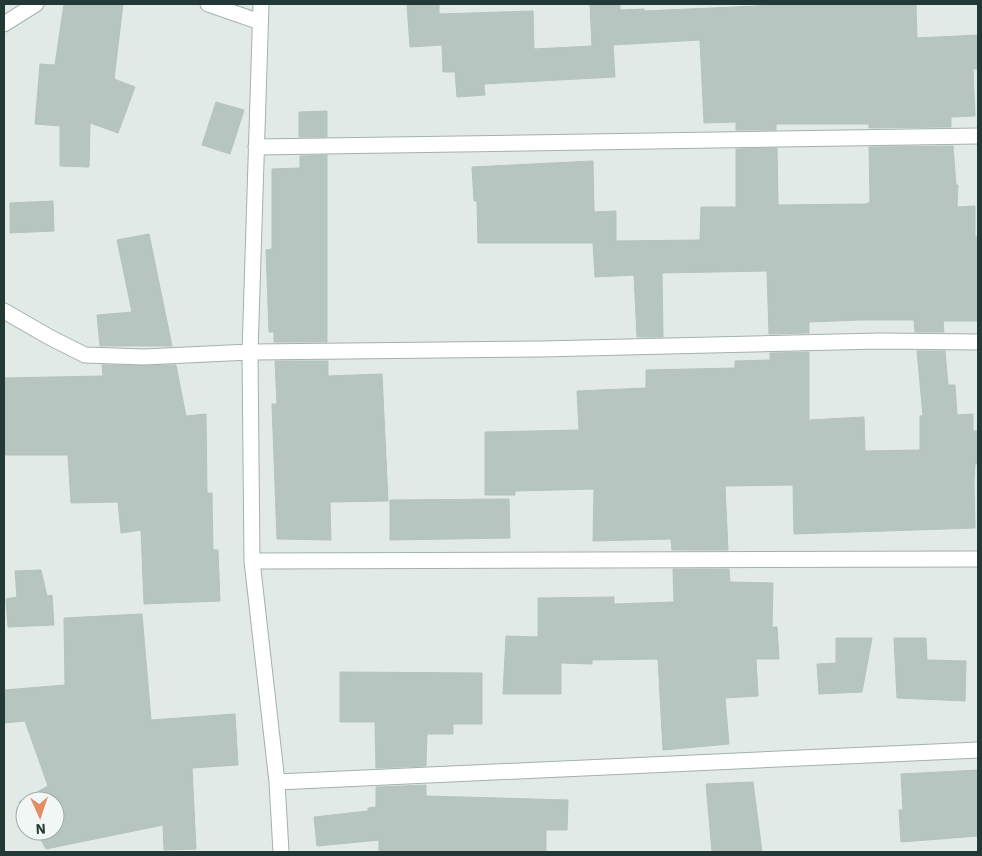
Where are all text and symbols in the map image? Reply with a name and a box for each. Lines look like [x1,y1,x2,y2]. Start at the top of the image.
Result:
north arrow [15,791,65,841]
text: N [35,820,46,838]

